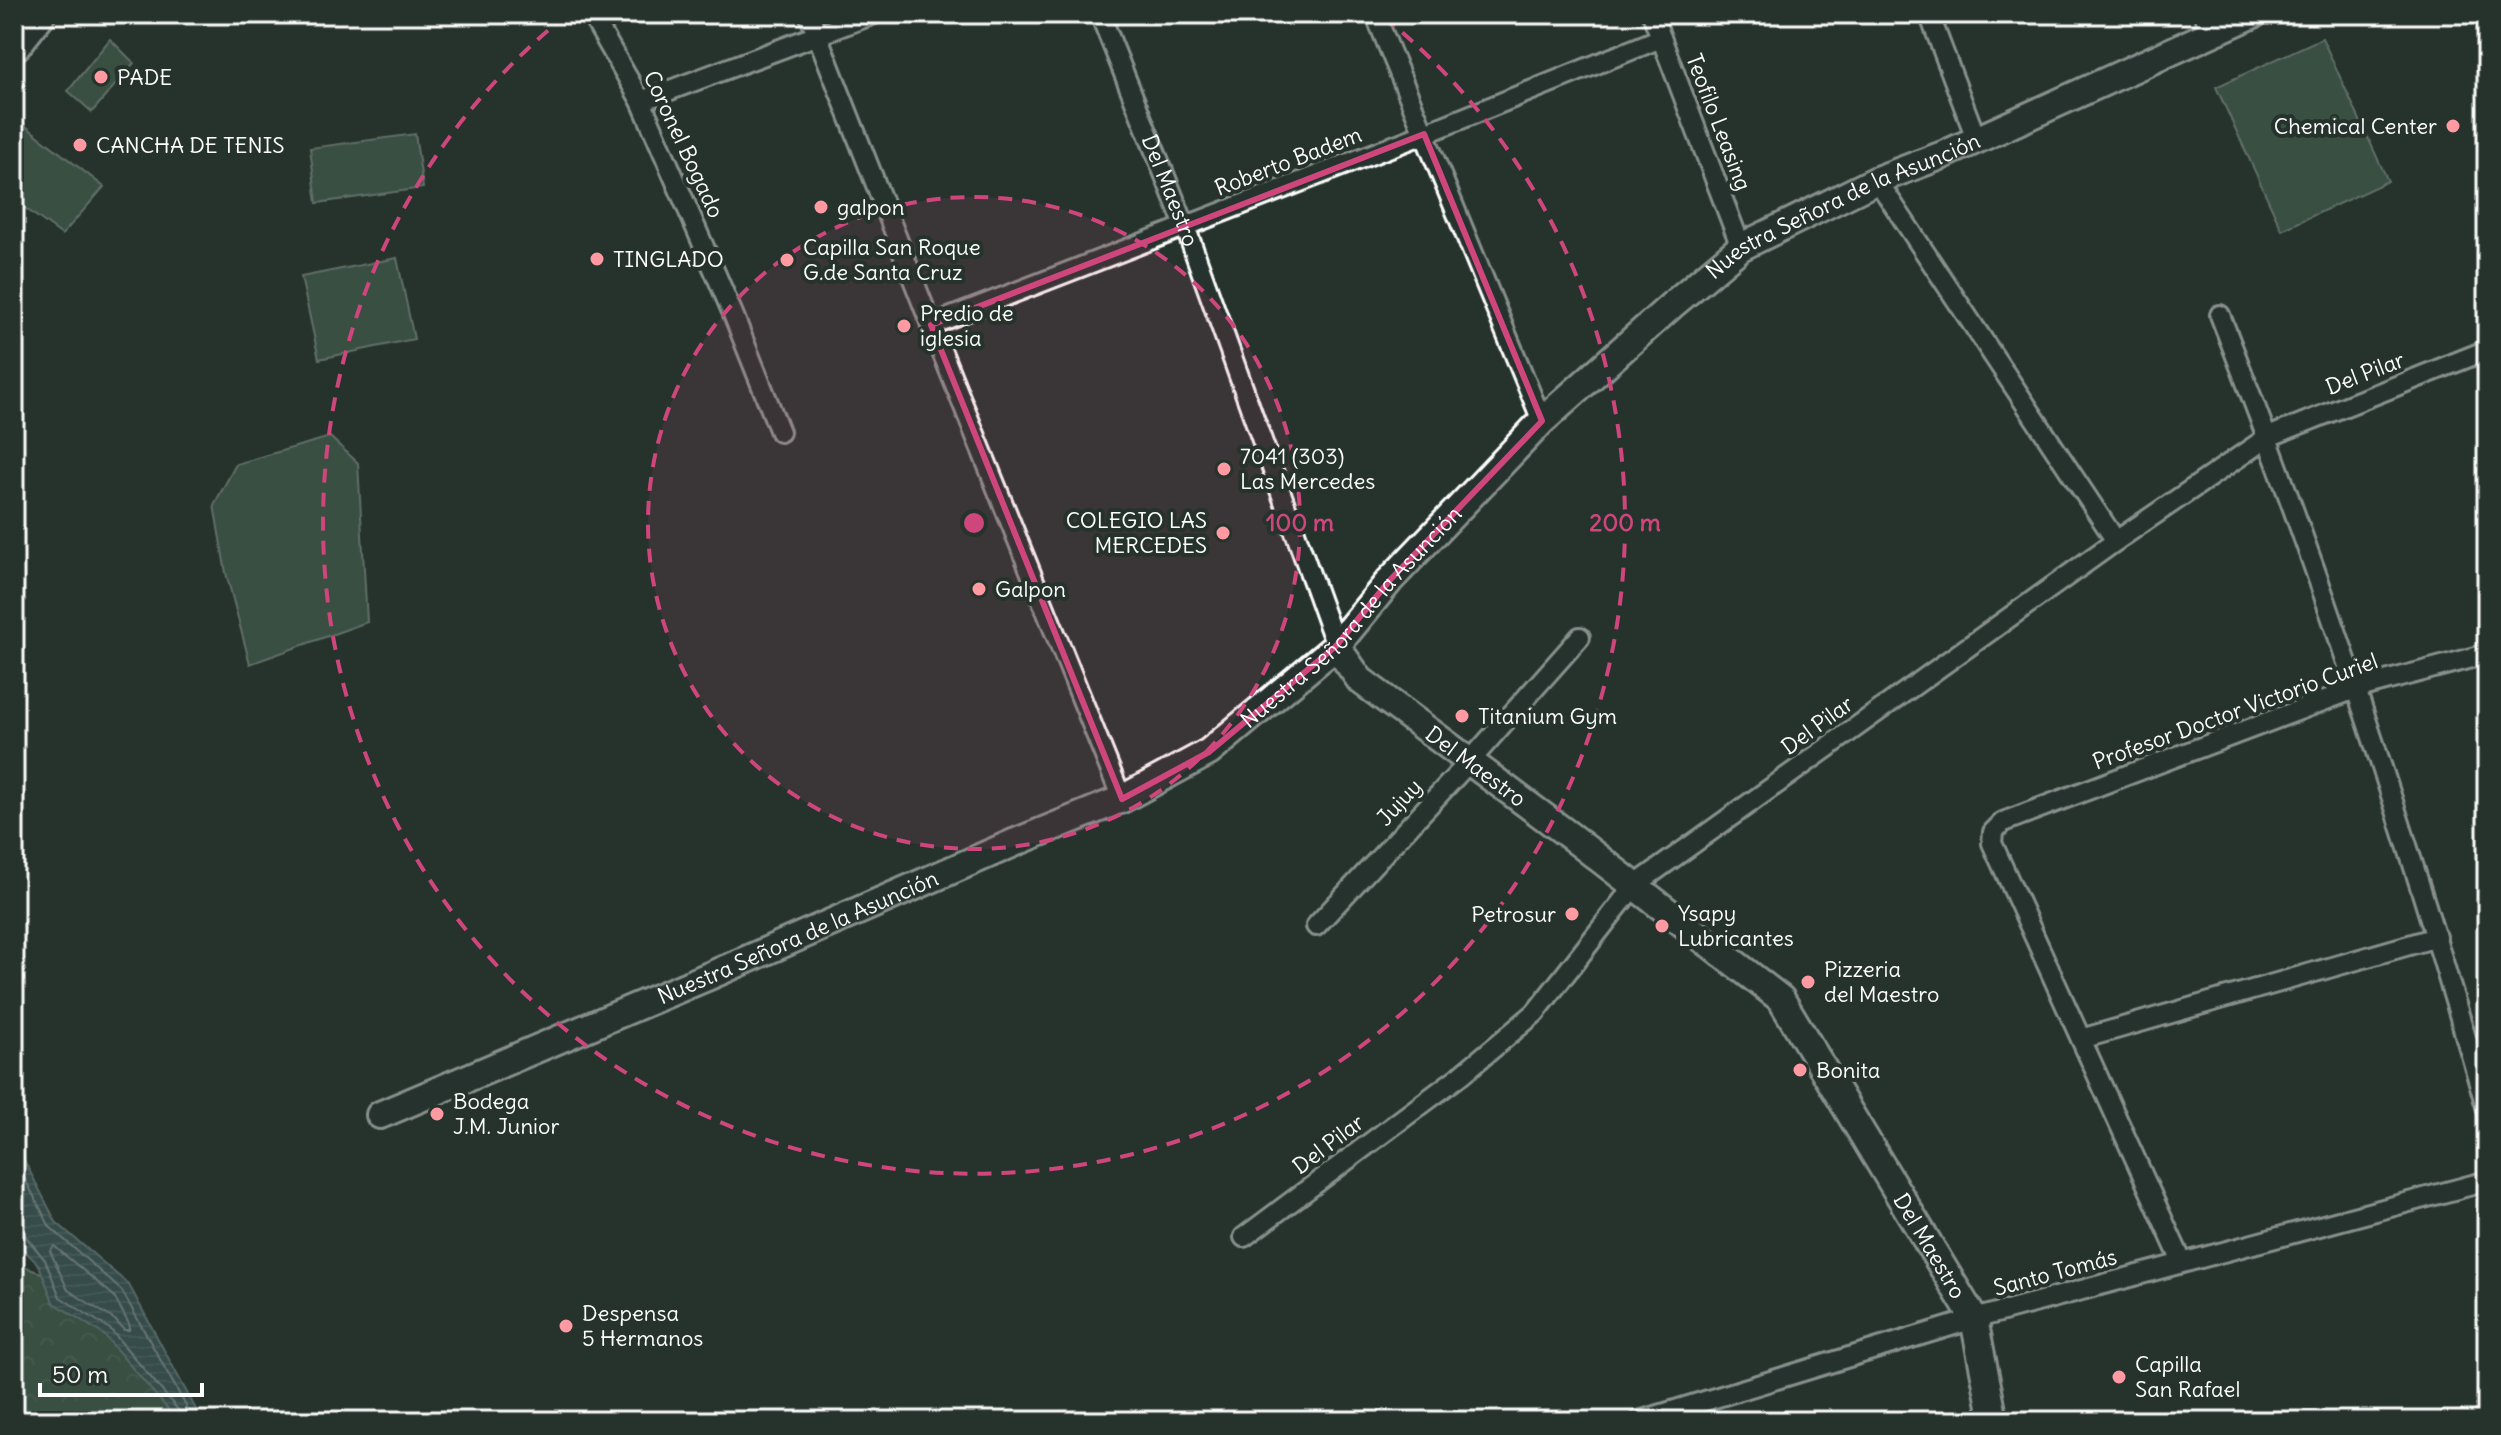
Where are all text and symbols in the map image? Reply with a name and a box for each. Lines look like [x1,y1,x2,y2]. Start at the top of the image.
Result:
street label: Teofilo Leasing [1680,50,1758,194]
place label: PADE [117,63,172,91]
street label: Coronel Bogado [638,66,730,222]
marker: PADE [92,68,110,86]
place label: Chemical Center [2274,112,2437,140]
marker: Chemical Center [2444,117,2462,135]
street label: Roberto Badem [1211,120,1365,202]
street label: Nuestra Señora de la Asunción [1700,126,1984,285]
street label: Del Maestro [1136,130,1205,250]
place label: CANCHA DE TENIS [96,131,284,159]
marker: CANCHA DE TENIS [71,136,89,154]
place label: galpon [837,193,904,221]
marker: galpon [812,198,830,216]
place label: Capilla San Roque G.de Santa Cruz [803,233,981,286]
place label: TINGLADO [613,245,724,273]
marker: TINGLADO [588,250,606,268]
marker: Capilla San Roque G.de Santa Cruz [778,251,796,269]
place label: Predio de iglesia [920,299,1014,352]
marker: Predio de iglesia [895,317,913,335]
street label: Del Pilar [2322,345,2408,401]
place label: 7041 (303) Las Mercedes [1240,442,1375,495]
marker: 7041 (303) Las Mercedes [1215,460,1233,478]
street label: Nuestra Señora de la Asunción [1235,500,1467,734]
place label: COLEGIO LAS MERCEDES [1066,506,1207,559]
text: 100 m [1266,507,1334,537]
text: 200 m [1589,507,1661,537]
centre of rings [960,509,988,537]
marker: COLEGIO LAS MERCEDES [1214,524,1232,542]
place label: Galpon [995,575,1066,603]
marker: Galpon [970,580,988,598]
street label: Profesor Doctor Victorio Curiel [2089,646,2381,776]
street label: Del Pilar [1776,689,1859,760]
place label: Titanium Gym [1478,702,1617,730]
marker: Titanium Gym [1453,707,1471,725]
street label: Del Maestro [1420,720,1532,813]
street label: Jujuy [1370,773,1428,831]
street label: Nuestra Señora de la Asunción [653,864,942,1010]
place label: Ysapy Lubricantes [1678,899,1794,952]
place label: Petrosur [1471,900,1556,928]
marker: Petrosur [1563,905,1581,923]
marker: Ysapy Lubricantes [1653,917,1671,935]
place label: Pizzeria del Maestro [1824,955,1939,1008]
marker: Pizzeria del Maestro [1799,973,1817,991]
place label: Bonita [1816,1056,1880,1084]
marker: Bonita [1791,1061,1809,1079]
place label: Bodega J.M. Junior [453,1087,559,1140]
marker: Bodega J.M. Junior [428,1105,446,1123]
street label: Del Pilar [1287,1108,1369,1180]
street label: Del Maestro [1887,1188,1972,1304]
street label: Santo Tomás [1990,1242,2120,1302]
place label: Despensa 5 Hermanos [582,1299,703,1352]
marker: Despensa 5 Hermanos [557,1317,575,1335]
scale bar [40,1347,202,1397]
place label: Capilla San Rafael [2135,1350,2240,1403]
text: 50 m [52,1359,108,1389]
marker: Capilla San Rafael [2110,1368,2128,1386]

